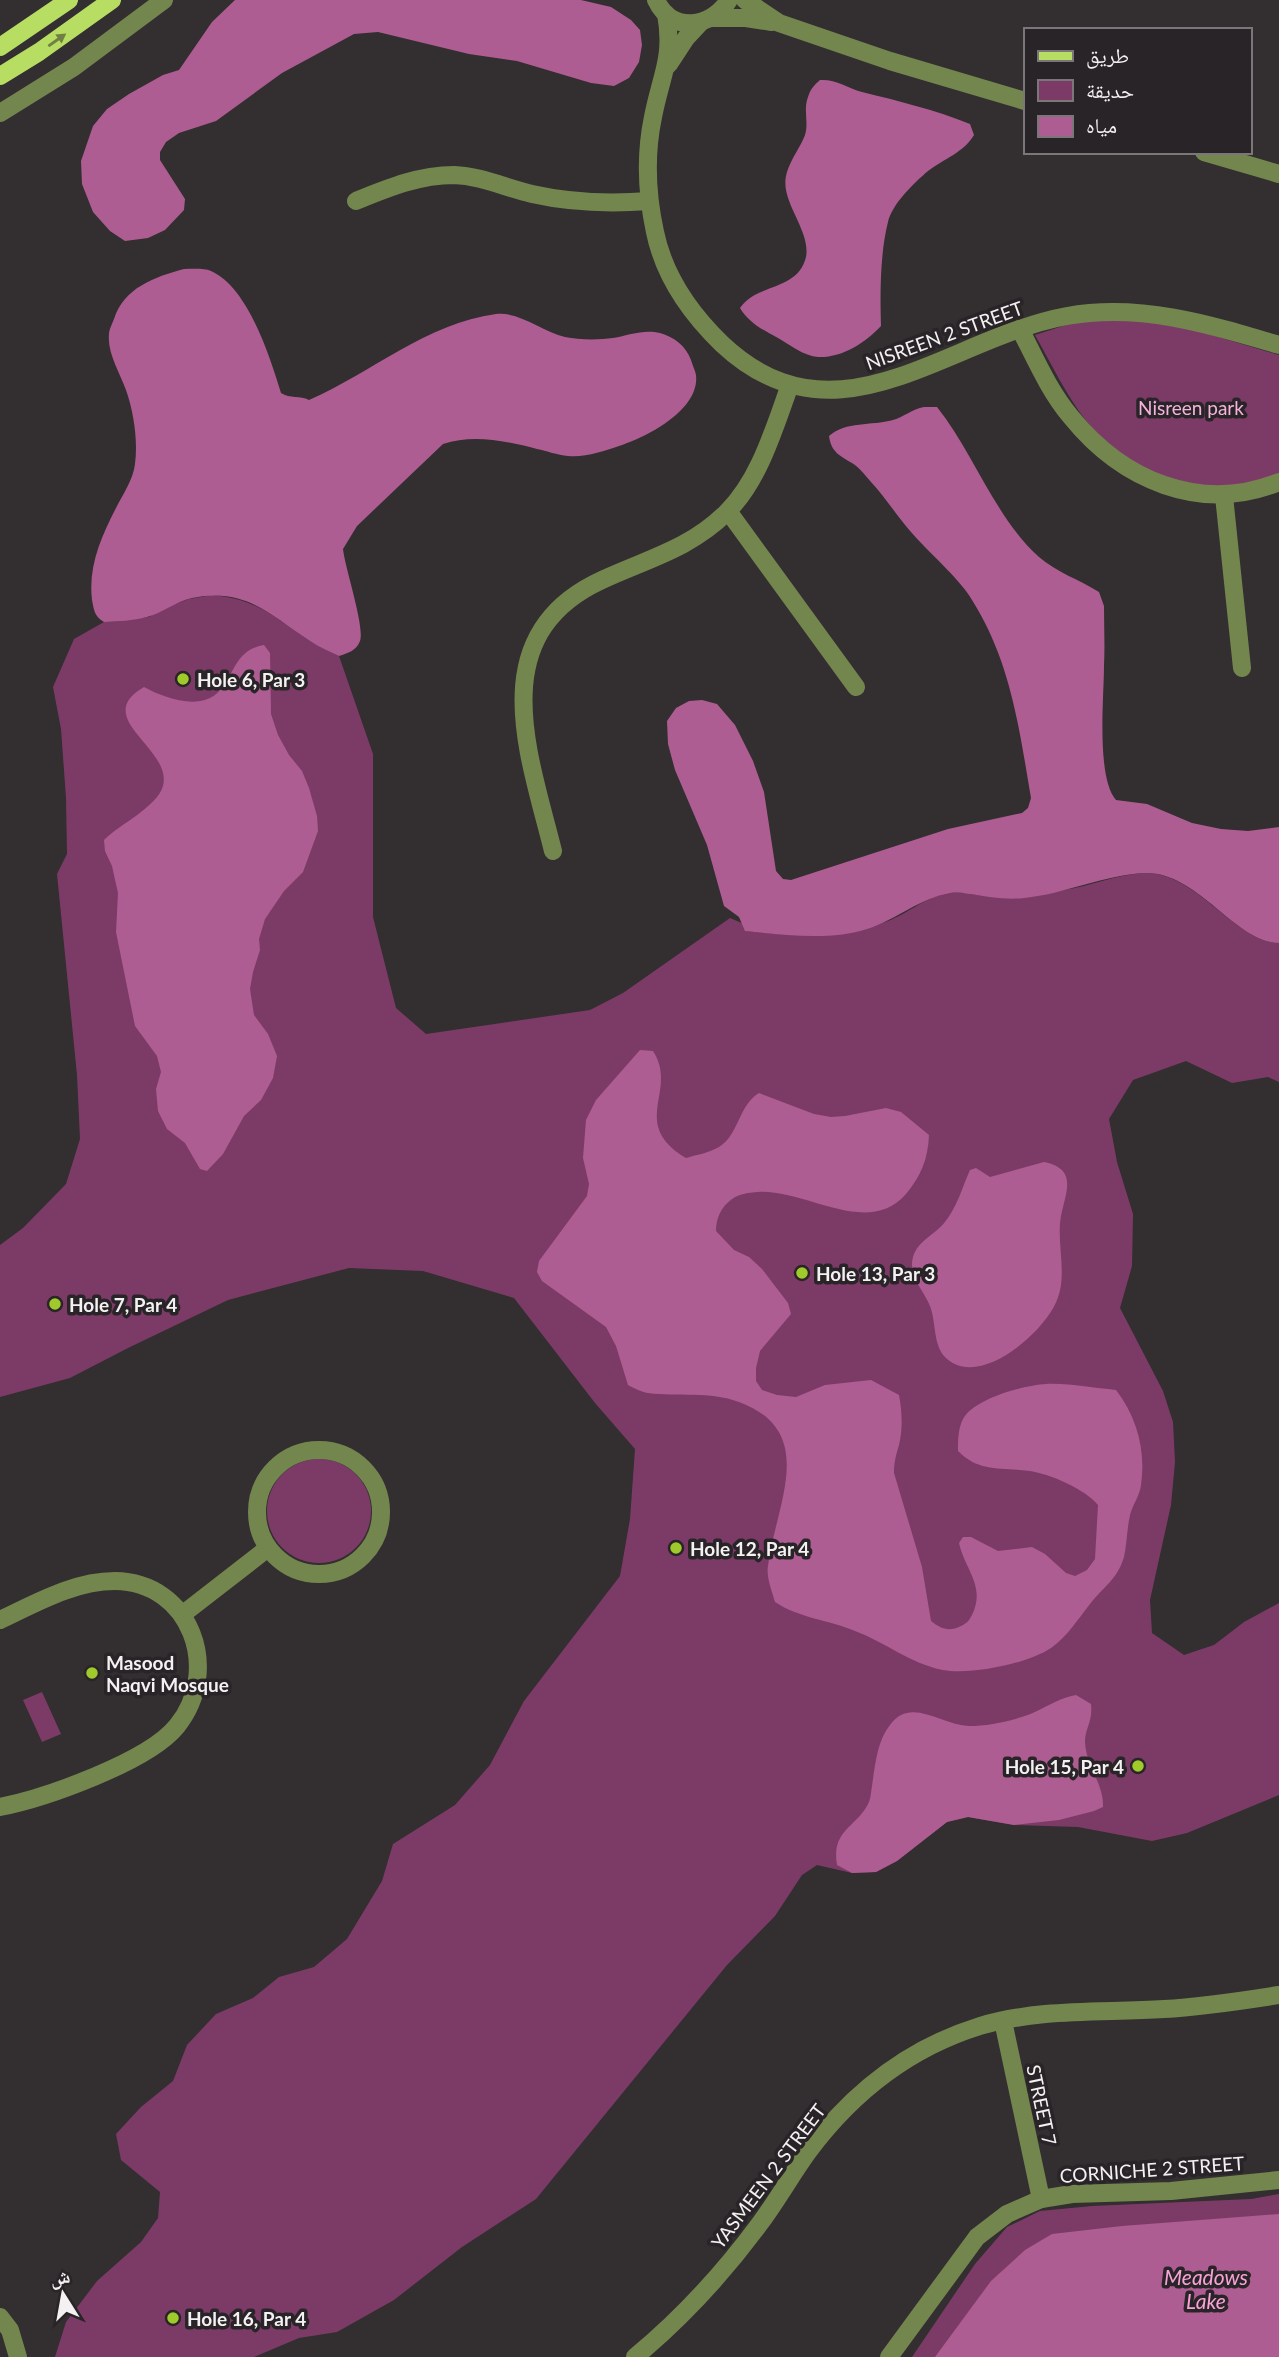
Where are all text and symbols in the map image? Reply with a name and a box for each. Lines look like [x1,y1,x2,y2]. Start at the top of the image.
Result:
legend [1024,28,1251,154]
one-way arrow [48,33,66,47]
text: طريق [1086,42,1129,69]
text: حديقة [1086,77,1134,102]
text: مياه [1086,112,1117,137]
street label: NISREEN 2 STREET [862,296,1026,374]
park label: Nisreen park [1138,396,1244,419]
place label: Hole 6, Par 3 [197,668,305,691]
marker: Hole 6, Par 3 [175,671,191,687]
place label: Hole 13, Par 3 [816,1262,935,1285]
marker: Hole 13, Par 3 [794,1265,810,1281]
place label: Hole 7, Par 4 [69,1293,177,1316]
marker: Hole 7, Par 4 [47,1296,63,1312]
place label: Hole 12, Par 4 [690,1537,809,1560]
marker: Hole 12, Par 4 [668,1540,684,1556]
place label: Masood Naqvi Mosque [106,1651,229,1696]
marker: Masood Naqvi Mosque [84,1665,100,1681]
place label: Hole 15, Par 4 [1005,1755,1124,1778]
marker: Hole 15, Par 4 [1130,1758,1146,1774]
street label: STREET 7 [1022,2063,1062,2147]
street label: YASMEEN 2 STREET [706,2099,830,2253]
street label: CORNICHE 2 STREET [1059,2151,1245,2187]
north arrow [28,2259,98,2329]
text: ش [48,2264,72,2291]
water label: Meadows Lake [1164,2264,1248,2313]
place label: Hole 16, Par 4 [187,2307,306,2330]
marker: Hole 16, Par 4 [165,2310,181,2326]

